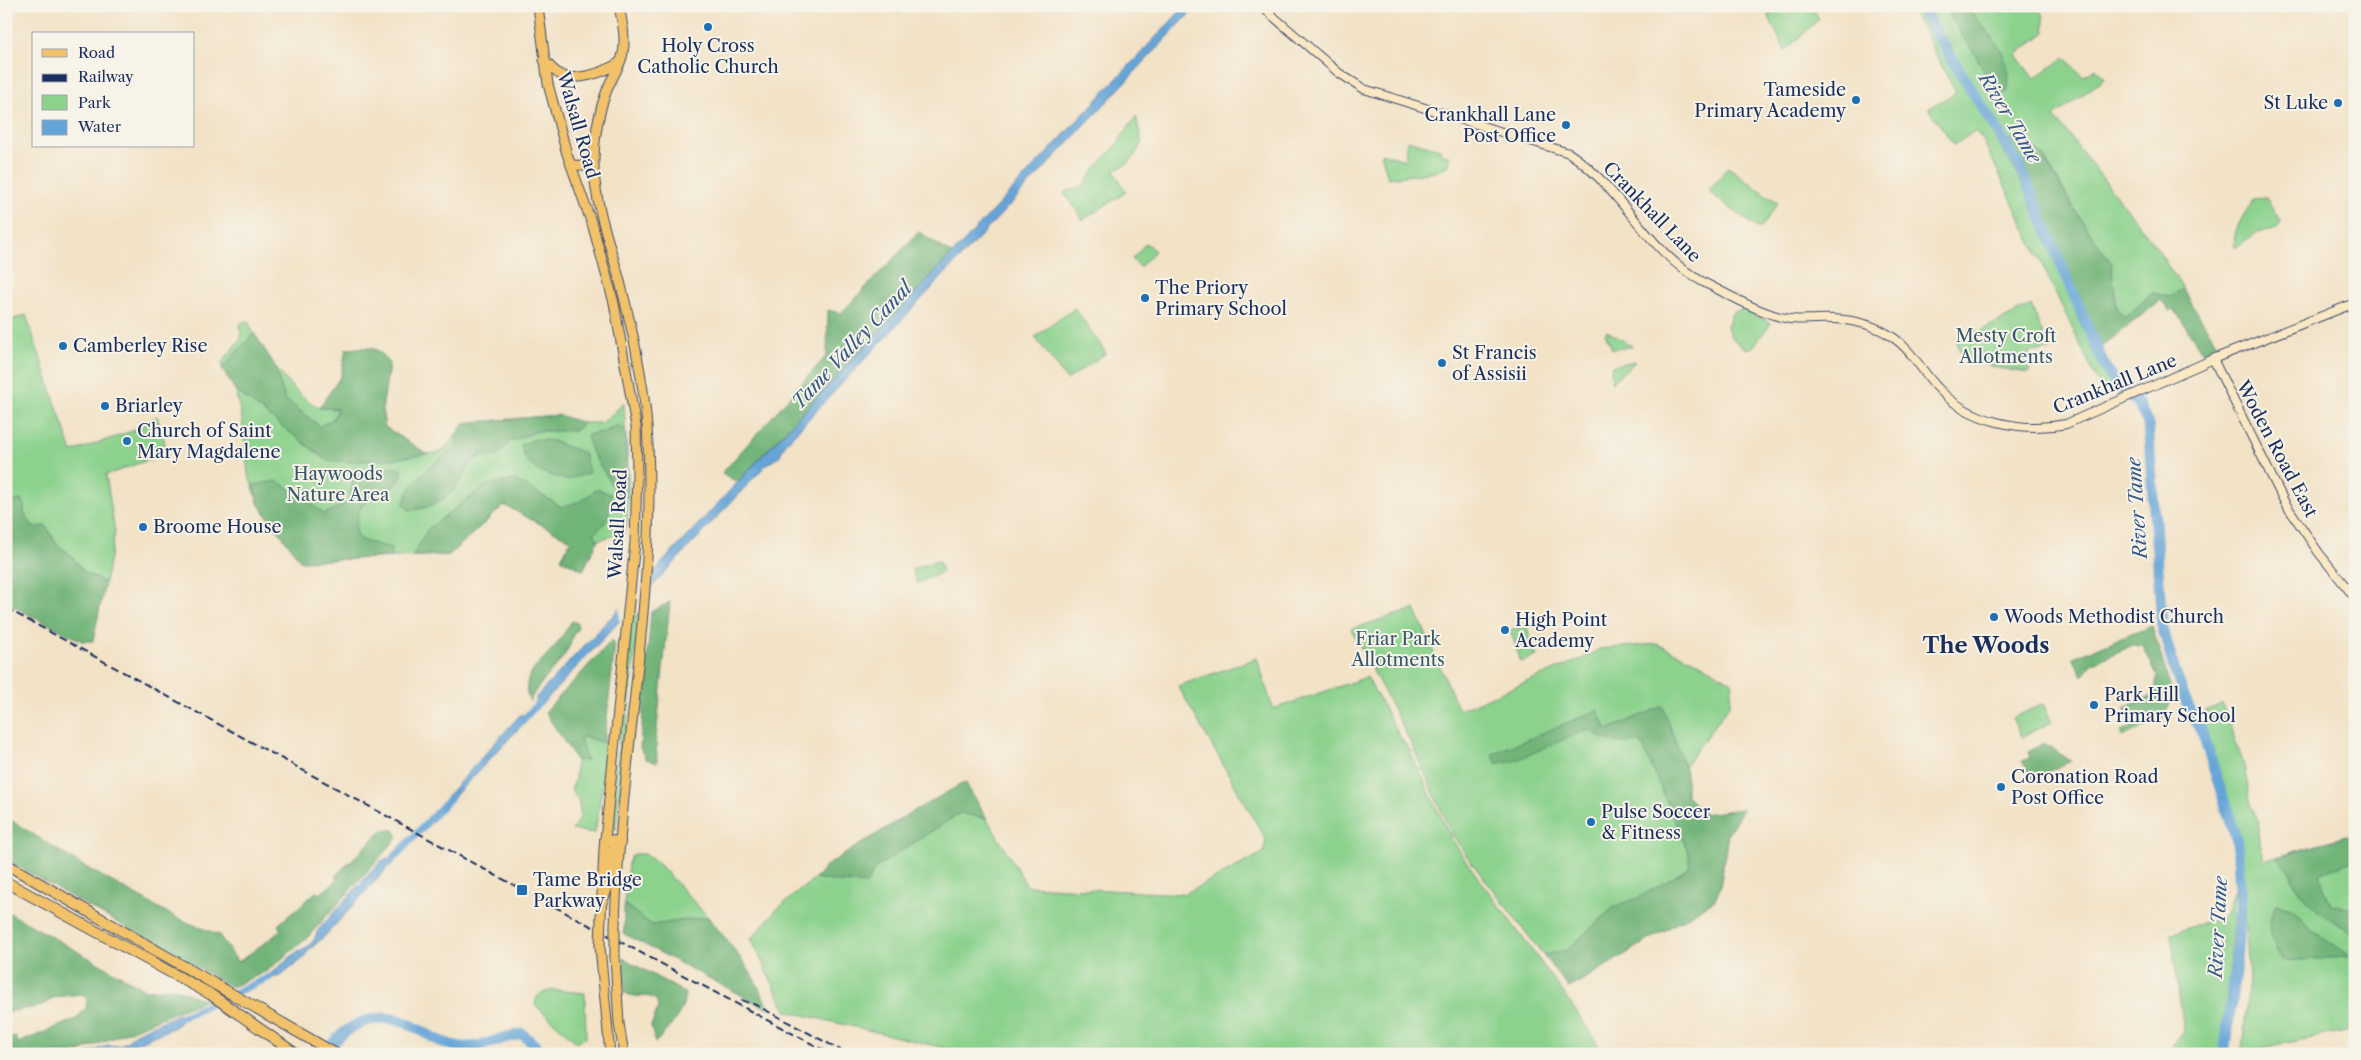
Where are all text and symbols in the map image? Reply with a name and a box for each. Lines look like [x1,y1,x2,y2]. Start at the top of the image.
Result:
marker: Holy Cross Catholic Church [702,21,714,33]
legend [32,32,195,148]
place label: Holy Cross Catholic Church [637,35,779,78]
text: Road [78,43,115,62]
text: Railway [78,67,134,86]
water label: River Tame [1973,67,2046,168]
street label: Walsall Road [552,68,604,181]
place label: Tameside Primary Academy [1694,79,1847,122]
place label: St Luke [2263,92,2328,114]
text: Park [78,93,112,112]
marker: Tameside Primary Academy [1850,94,1862,106]
marker: St Luke [2332,97,2344,109]
place label: Crankhall Lane Post Office [1425,104,1556,147]
text: Water [77,117,122,136]
marker: Crankhall Lane Post Office [1560,119,1572,131]
street label: Crankhall Lane [1598,157,1706,267]
water label: Tame Valley Canal [787,275,918,413]
place label: The Priory Primary School [1155,277,1287,320]
marker: The Priory Primary School [1139,292,1151,304]
park label: Mesty Croft Allotments [1956,325,2057,368]
place label: Camberley Rise [73,335,208,357]
marker: Camberley Rise [57,340,69,352]
place label: St Francis of Assisii [1452,342,1537,385]
street label: Crankhall Lane [2050,349,2180,419]
marker: St Francis of Assisii [1436,357,1448,369]
street label: Woden Road East [2231,376,2323,522]
place label: Briarley [115,395,184,417]
marker: Briarley [99,400,111,412]
place label: Church of Saint Mary Magdalene [137,420,281,463]
marker: Church of Saint Mary Magdalene [121,435,133,447]
water label: River Tame [2122,456,2152,562]
park label: Haywoods Nature Area [286,463,390,506]
street label: Walsall Road [604,468,632,581]
place label: Broome House [153,516,282,538]
marker: Broome House [137,521,149,533]
place label: Woods Methodist Church [2003,606,2224,628]
place label: High Point Academy [1514,609,1608,652]
marker: Woods Methodist Church [1988,611,2000,623]
marker: High Point Academy [1499,624,1511,636]
park label: Friar Park Allotments [1350,628,1445,671]
district label: The Woods [1922,632,2050,659]
place label: Park Hill Primary School [2104,684,2236,727]
marker: Park Hill Primary School [2088,699,2100,711]
place label: Coronation Road Post Office [2011,766,2159,809]
marker: Coronation Road Post Office [1995,781,2007,793]
place label: Pulse Soccer & Fitness [1601,801,1711,844]
marker: Pulse Soccer & Fitness [1585,816,1597,828]
place label: Tame Bridge Parkway [533,869,642,912]
water label: River Tame [2204,875,2232,980]
marker: Tame Bridge Parkway [515,883,529,897]

